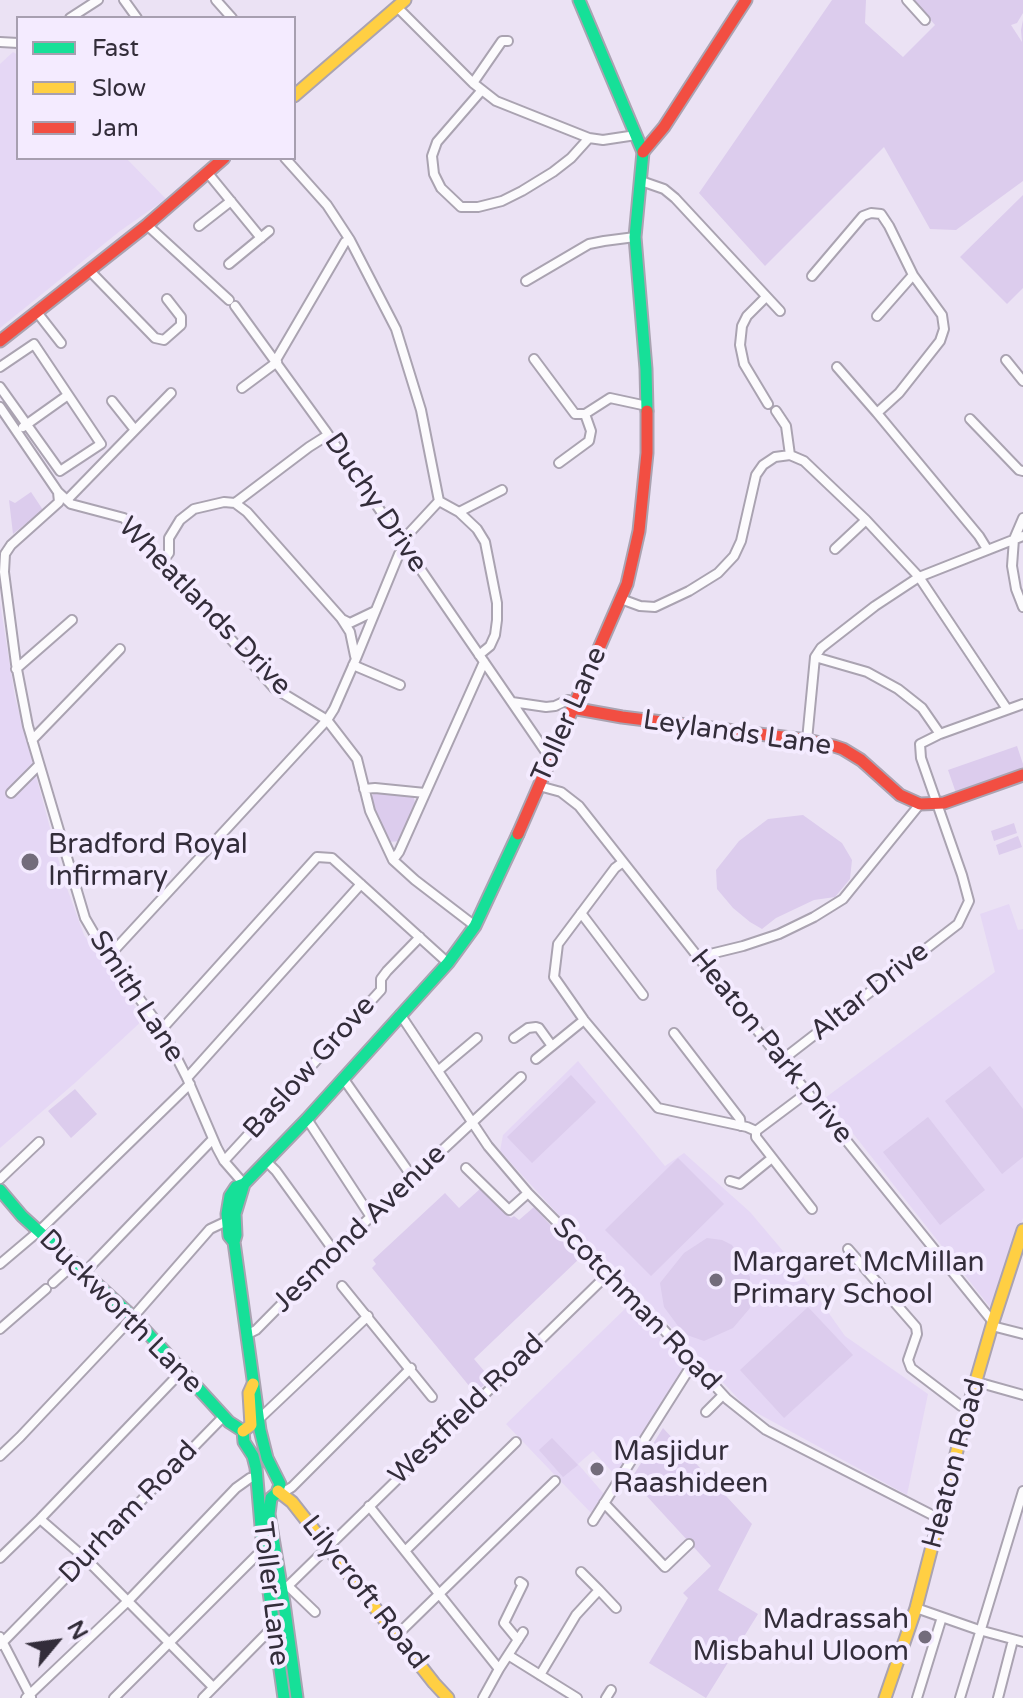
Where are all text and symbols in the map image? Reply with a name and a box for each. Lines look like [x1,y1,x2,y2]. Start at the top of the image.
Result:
legend [16,16,296,160]
text: Fast [92,34,139,63]
text: Slow [92,74,146,103]
text: Jam [92,114,139,143]
street label: Duchy Drive [316,427,434,579]
street label: Wheatlands Drive [110,511,298,703]
street label: Toller Lane [525,642,615,788]
street label: Leylands Lane [641,704,833,764]
place label: Bradford Royal Infirmary [48,829,248,895]
marker: Bradford Royal Infirmary [19,851,41,873]
street label: Smith Lane [81,925,191,1069]
street label: Altar Drive [804,935,936,1049]
street label: Heaton Park Drive [682,943,860,1151]
street label: Baslow Grove [237,990,383,1146]
street label: Jesmond Avenue [267,1138,453,1320]
street label: Scotchman Road [545,1211,727,1399]
street label: Duckworth Lane [31,1223,209,1401]
place label: Margaret McMillan Primary School [732,1247,985,1313]
marker: Margaret McMillan Primary School [707,1271,725,1289]
street label: Westfield Road [382,1327,552,1493]
street label: Heaton Road [916,1376,994,1552]
street label: Durham Road [53,1435,205,1591]
place label: Masjidur Raashideen [613,1436,768,1502]
marker: Masjidur Raashideen [588,1460,606,1478]
street label: Lilycroft Road [294,1509,434,1677]
street label: Toller Lane [244,1520,296,1668]
north arrow [16,1602,96,1682]
place label: Madrassah Misbahul Uloom [693,1604,909,1670]
text: N [61,1616,93,1644]
marker: Madrassah Misbahul Uloom [916,1628,934,1646]

